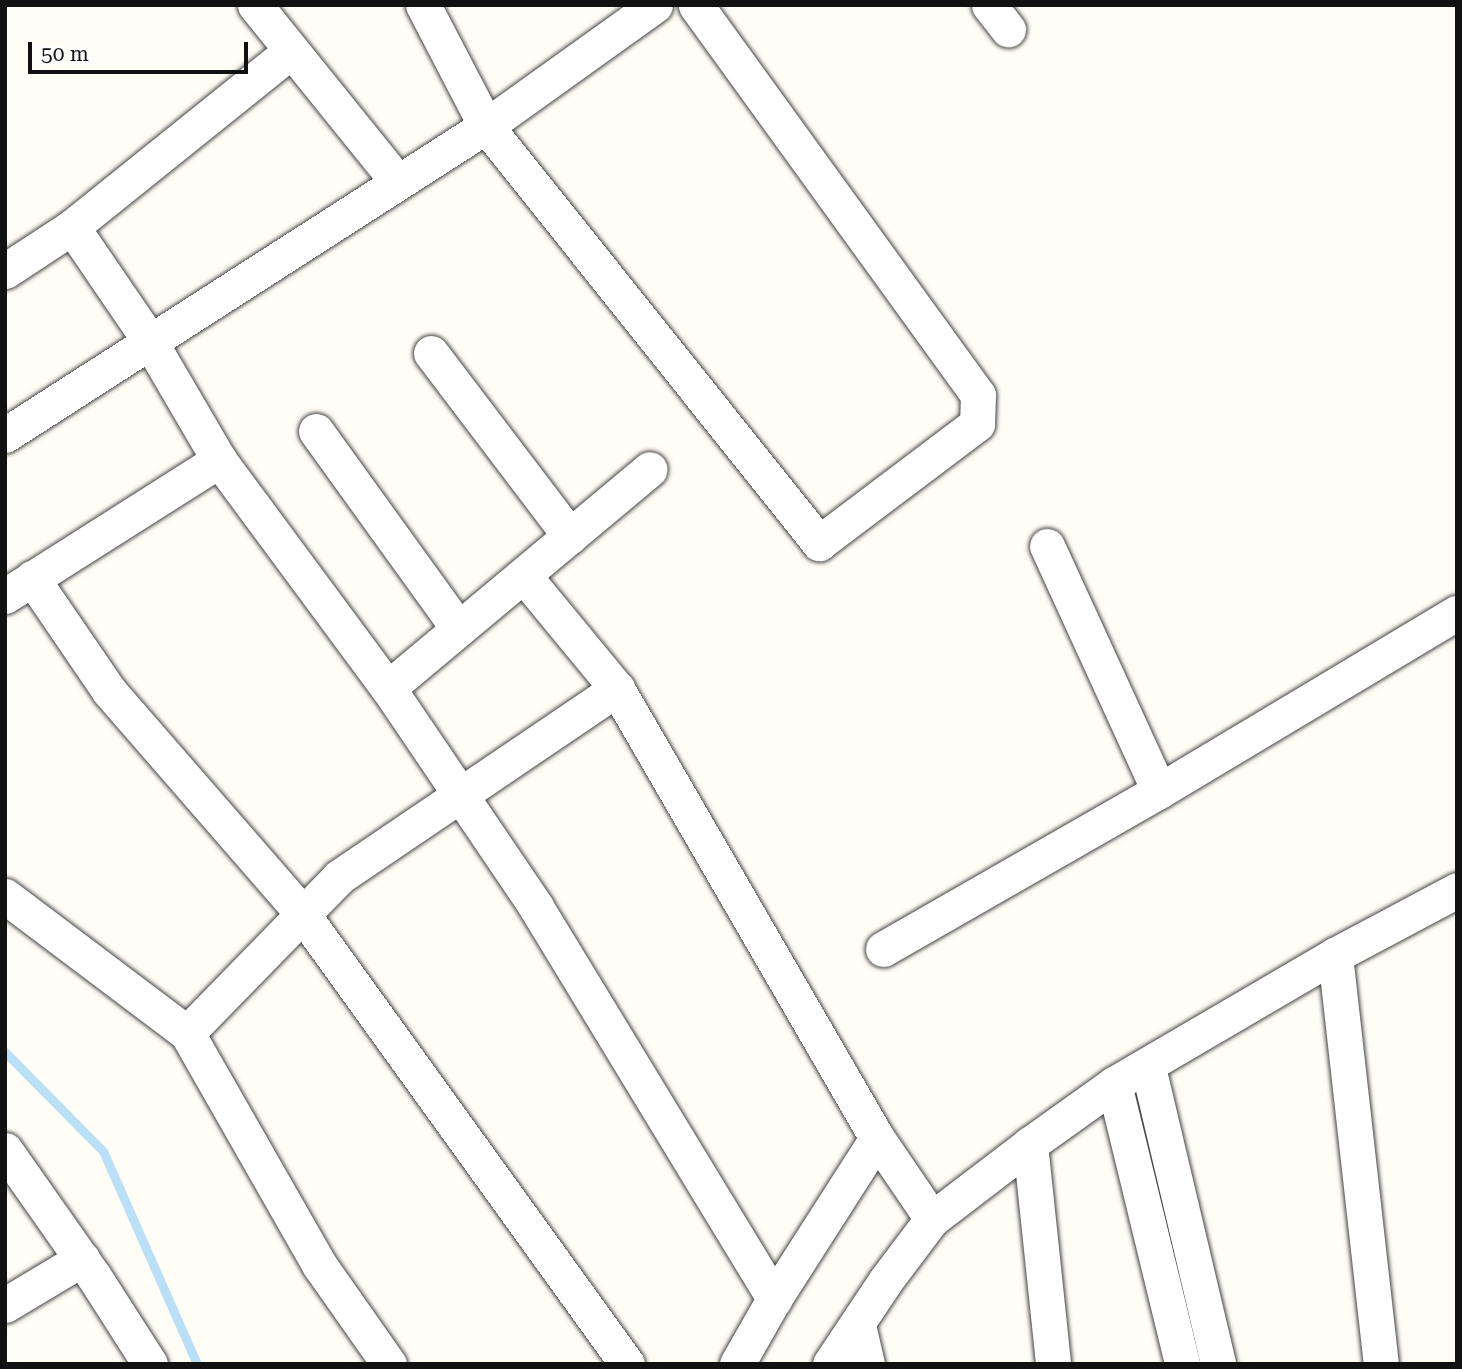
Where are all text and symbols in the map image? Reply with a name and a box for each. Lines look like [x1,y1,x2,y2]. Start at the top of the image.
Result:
scale bar [32,28,252,72]
text: 50 m [41,42,89,66]

